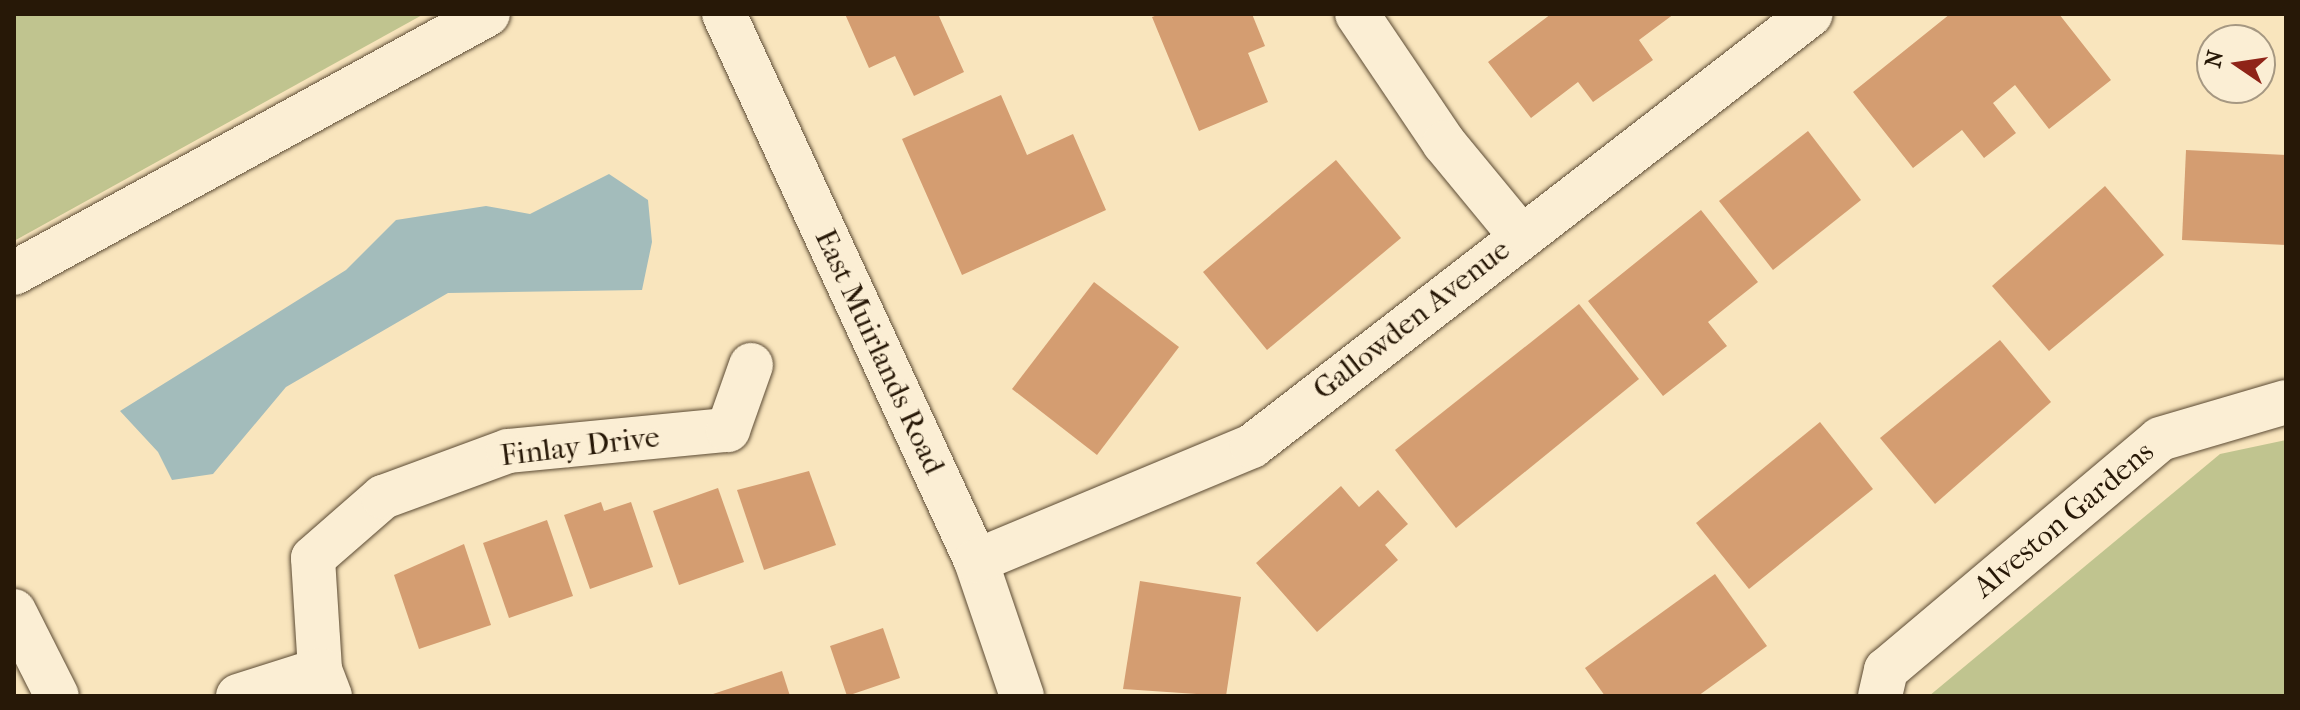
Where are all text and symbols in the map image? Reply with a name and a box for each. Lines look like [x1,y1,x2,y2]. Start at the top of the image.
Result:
north arrow [2196,24,2276,104]
text: N [2200,48,2229,70]
street label: East Muirlands Road [806,224,952,480]
street label: Gallowden Avenue [1307,232,1517,408]
street label: Finlay Drive [499,419,661,475]
street label: Alveston Gardens [1966,434,2162,606]

